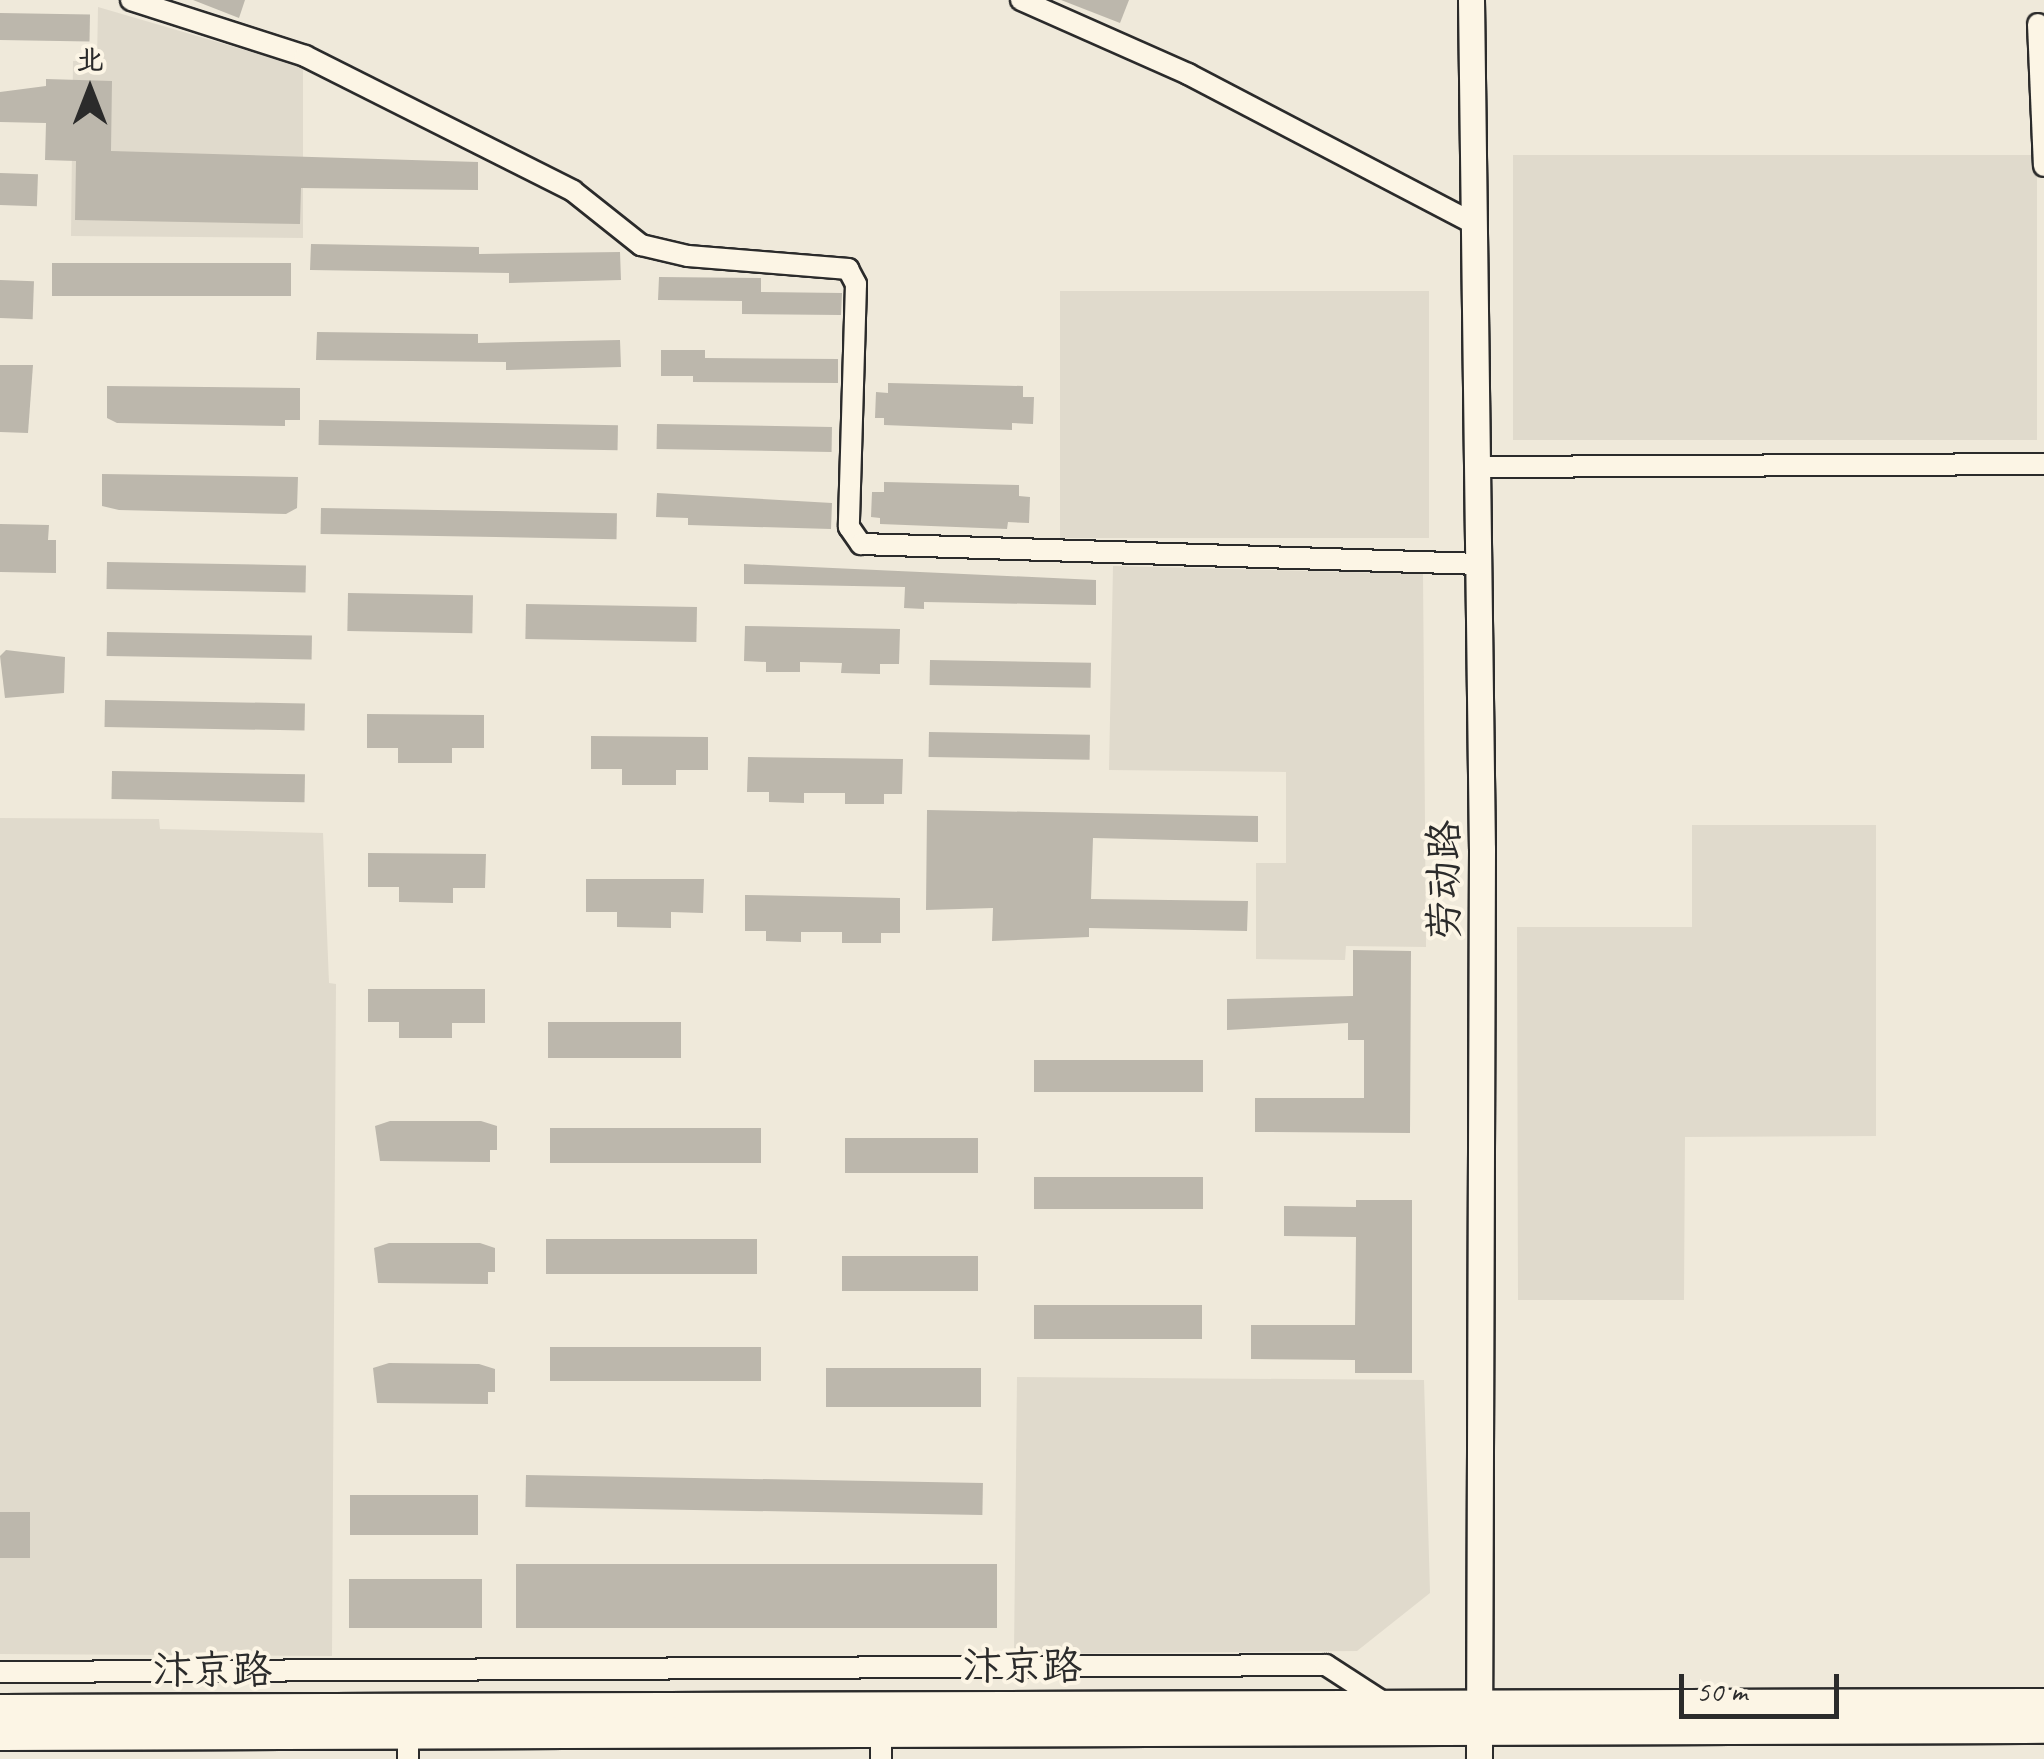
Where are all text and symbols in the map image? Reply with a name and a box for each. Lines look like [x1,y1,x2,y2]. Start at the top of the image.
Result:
north arrow [40,40,140,140]
text: 北 [76,42,104,77]
street label: 劳动路 [1420,820,1468,940]
street label: 汴京路 [962,1642,1082,1690]
street label: 汴京路 [152,1646,272,1694]
scale bar [1684,1654,1844,1716]
text: 50 m [1696,1672,1747,1710]

